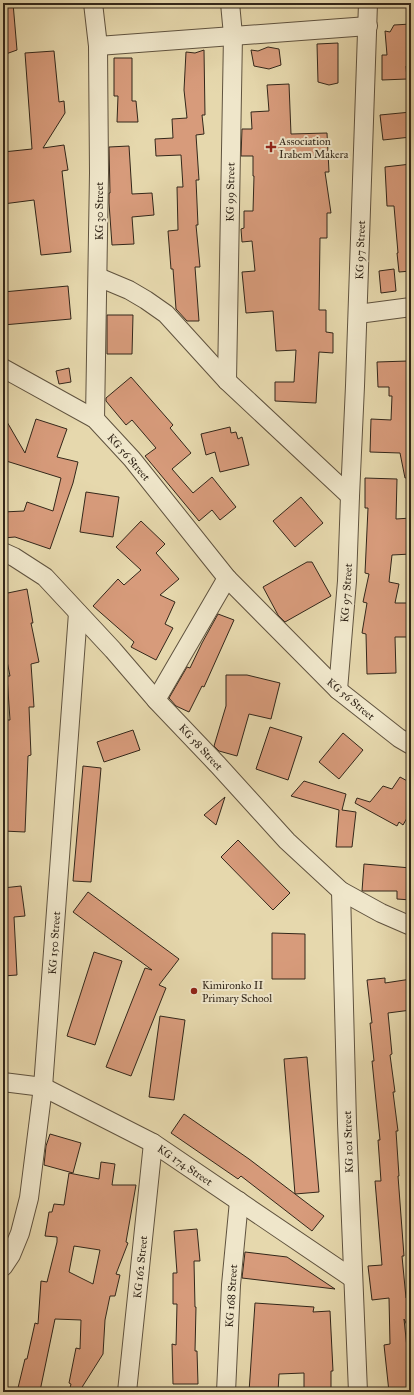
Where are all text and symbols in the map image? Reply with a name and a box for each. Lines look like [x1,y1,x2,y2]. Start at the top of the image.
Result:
place label: Association Irabem Makera [278,135,349,161]
marker: Association Irabem Makera [266,142,276,152]
street label: KG 99 Street [223,162,238,222]
street label: KG 30 Street [93,182,106,240]
street label: KG 97 Street [353,220,368,280]
street label: KG 56 Street [105,431,153,484]
street label: KG 97 Street [338,563,355,623]
street label: KG 56 Street [324,676,377,723]
street label: KG 58 Street [176,722,225,773]
street label: KG 150 Street [46,911,63,975]
place label: Kimironko II Primary School [202,979,272,1005]
marker: Kimironko II Primary School [189,986,199,996]
street label: KG 101 Street [341,1110,356,1173]
street label: KG 174 Street [155,1142,215,1189]
street label: KG 162 Street [131,1235,150,1299]
street label: KG 168 Street [223,1264,240,1328]

